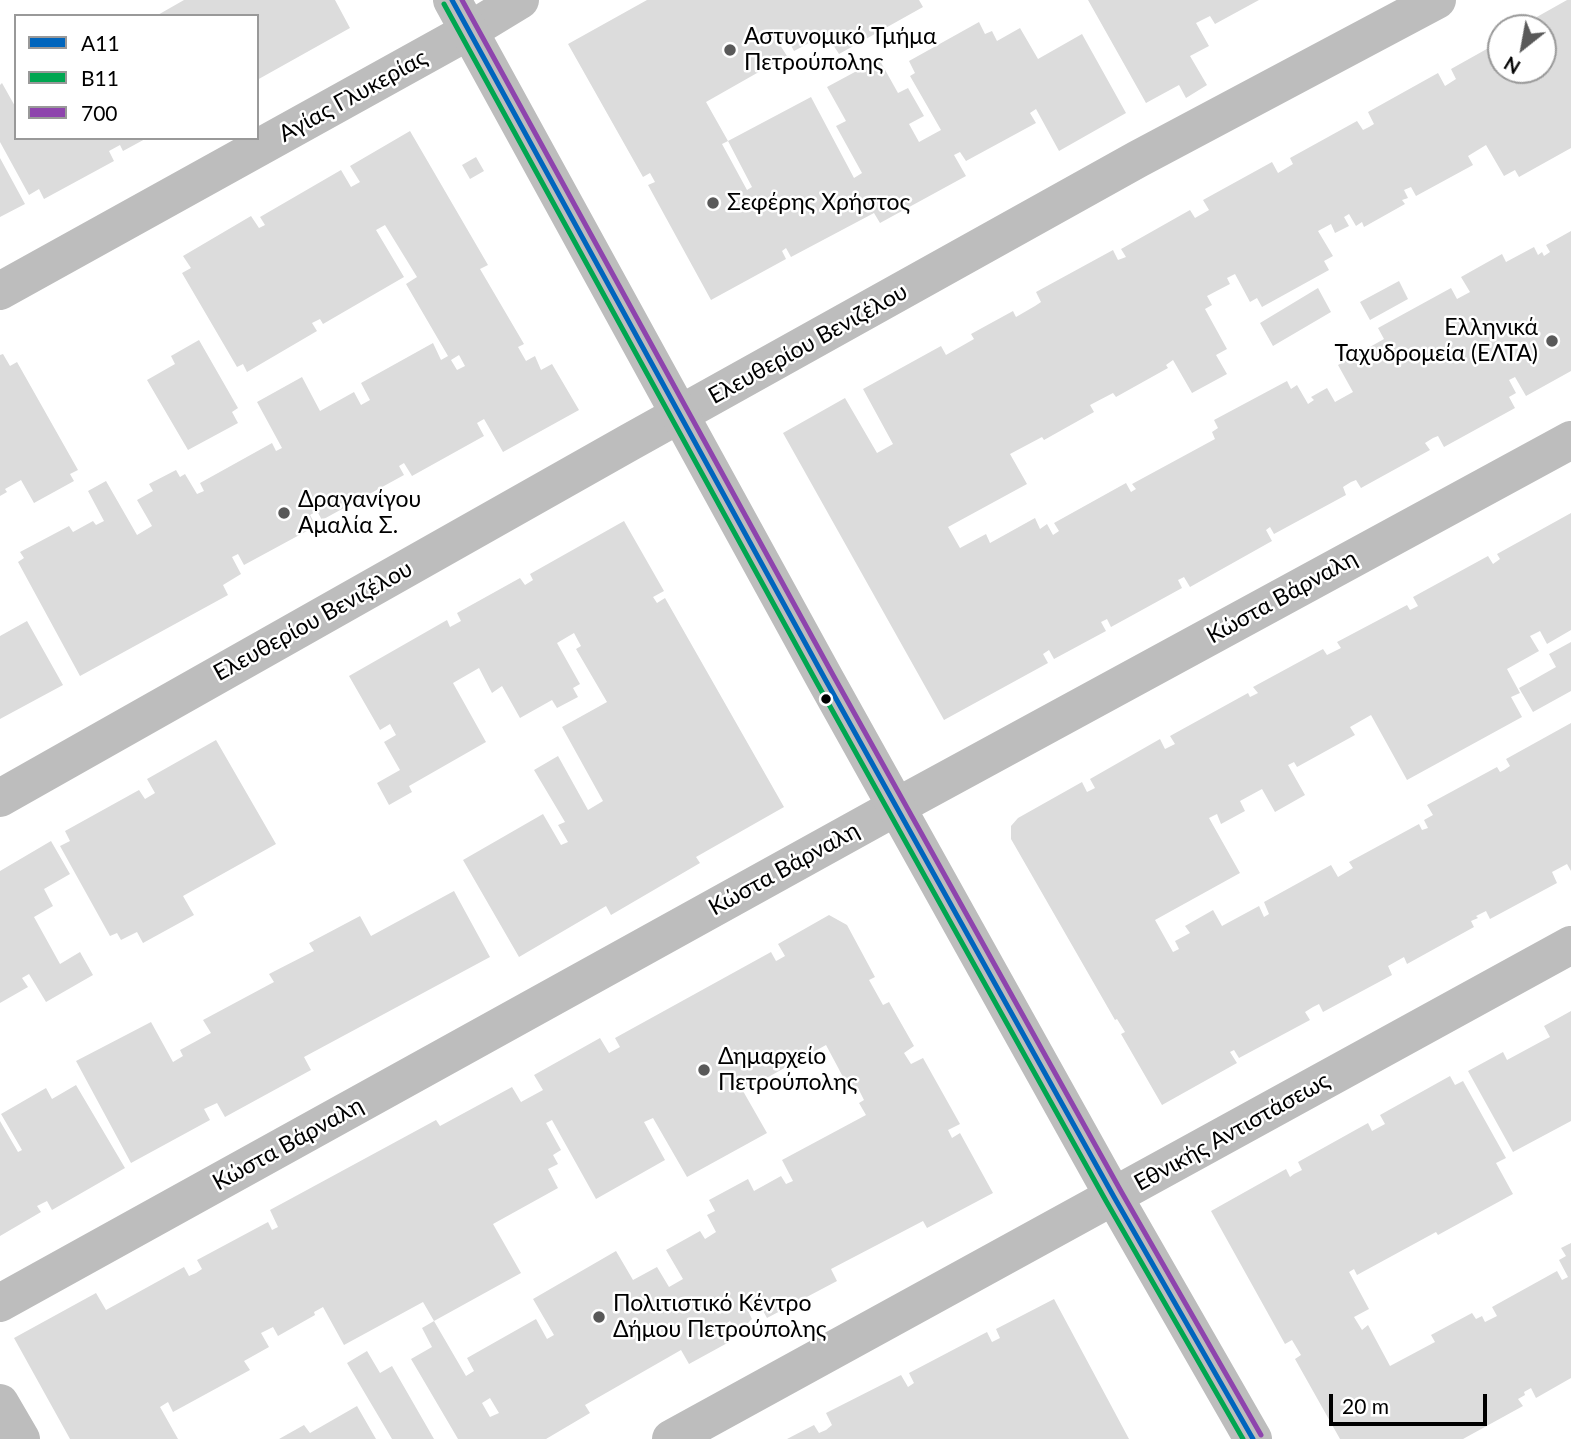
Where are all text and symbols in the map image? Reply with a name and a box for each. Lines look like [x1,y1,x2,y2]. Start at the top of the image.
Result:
legend [14,14,259,140]
north arrow [1487,14,1557,84]
place label: Αστυνομικό Τμήμα Πετρούπολης [744,23,937,77]
text: Α11 [81,30,120,55]
marker: Αστυνομικό Τμήμα Πετρούπολης [722,42,738,58]
street label: Αγίας Γλυκερίας [274,44,432,148]
text: N [1500,52,1524,79]
text: Β11 [81,65,119,90]
text: 700 [81,100,118,125]
place label: Σεφέρης Χρήστος [727,189,910,217]
marker: Σεφέρης Χρήστος [705,195,721,211]
street label: Ελευθερίου Βενιζέλου [704,278,912,410]
place label: Ελληνικά Ταχυδρομεία (ΕΛΤΑ) [1335,314,1538,368]
marker: Ελληνικά Ταχυδρομεία (ΕΛΤΑ) [1544,333,1560,349]
place label: Δραγανίγου Αμαλία Σ. [298,486,421,540]
marker: Δραγανίγου Αμαλία Σ. [276,505,292,521]
street label: Κώστα Βάρναλη [1202,544,1362,650]
street label: Ελευθερίου Βενιζέλου [209,555,417,687]
unlabelled marker [819,692,833,706]
street label: Κώστα Βάρναλη [704,816,864,922]
place label: Δημαρχείο Πετρούπολης [718,1043,857,1097]
marker: Δημαρχείο Πετρούπολης [696,1062,712,1078]
street label: Εθνικής Αντιστάσεως [1129,1067,1335,1197]
street label: Κώστα Βάρναλη [208,1091,368,1197]
place label: Πολιτιστικό Κέντρο Δήμου Πετρούπολης [613,1290,826,1344]
marker: Πολιτιστικό Κέντρο Δήμου Πετρούπολης [591,1309,607,1325]
scale bar [1333,1380,1490,1424]
text: 20 m [1342,1393,1389,1418]

